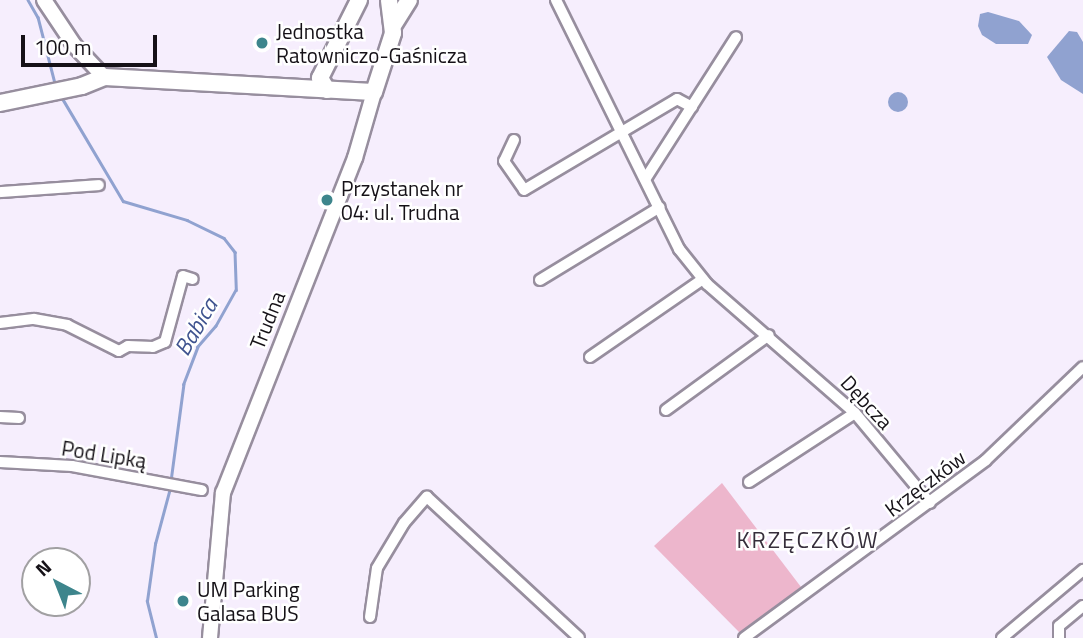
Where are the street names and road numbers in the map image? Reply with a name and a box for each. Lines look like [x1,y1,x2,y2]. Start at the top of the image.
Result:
street label: Trudna [244,287,290,353]
street label: Dębcza [836,370,898,434]
street label: Pod Lipką [60,435,148,473]
street label: Krzęczków [880,444,970,522]

